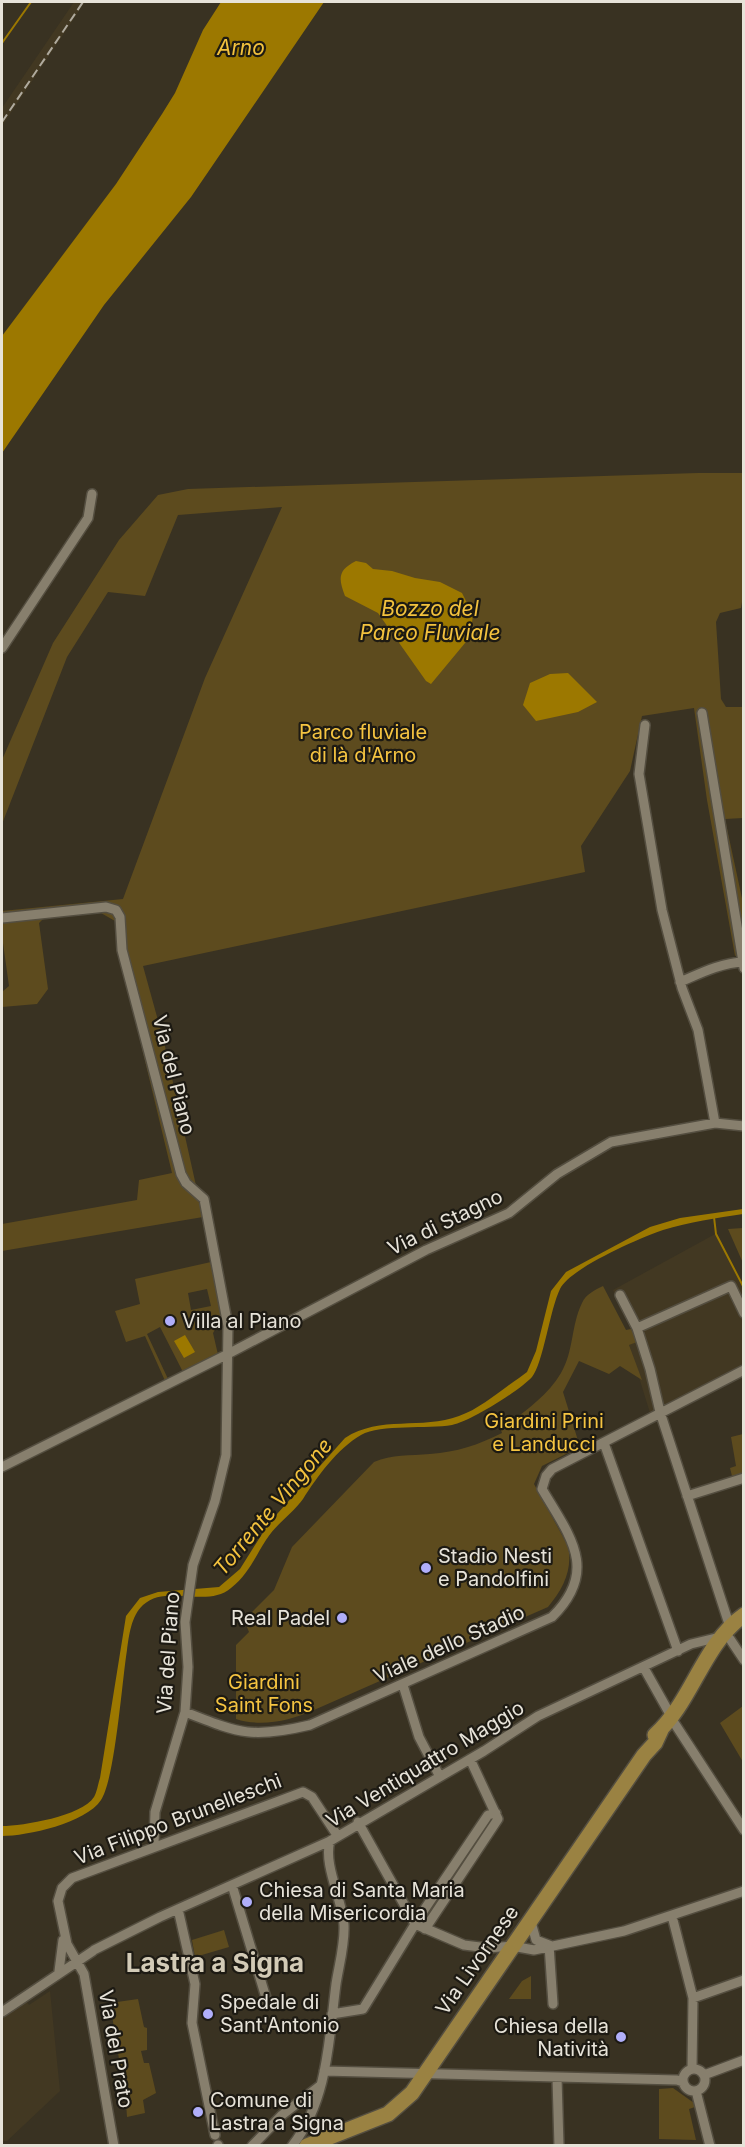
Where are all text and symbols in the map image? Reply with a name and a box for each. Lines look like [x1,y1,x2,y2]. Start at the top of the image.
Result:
water label: Arno [216,35,265,60]
water label: Bozzo del Parco Fluviale [359,596,501,645]
park label: Parco fluviale di là d'Arno [299,720,427,767]
street label: Via del Piano [148,1013,200,1137]
street label: Via di Stagno [384,1184,506,1260]
place label: Villa al Piano [182,1309,302,1333]
marker: Villa al Piano [163,1314,177,1328]
park label: Giardini Prini e Landucci [484,1409,604,1456]
water label: Torrente Vingone [208,1433,337,1580]
place label: Stadio Nesti e Pandolfini [438,1544,552,1591]
marker: Stadio Nesti e Pandolfini [419,1561,433,1575]
street label: Via del Piano [152,1591,184,1715]
street label: Viale dello Stadio [370,1600,528,1688]
place label: Real Padel [231,1606,330,1630]
marker: Real Padel [335,1611,349,1625]
park label: Giardini Saint Fons [215,1670,313,1717]
street label: Via Ventiquattro Maggio [322,1695,528,1833]
street label: Via Filippo Brunelleschi [71,1768,285,1870]
place label: Chiesa di Santa Maria della Misericordia [259,1878,465,1925]
marker: Chiesa di Santa Maria della Misericordia [240,1895,254,1909]
street label: Via Livornese [430,1901,524,2019]
district label: Lastra a Signa [126,1947,304,1978]
street label: Via del Prato [94,1988,138,2110]
place label: Spedale di Sant'Antonio [220,1990,339,2037]
marker: Spedale di Sant'Antonio [201,2007,215,2021]
place label: Chiesa della Natività [494,2014,609,2061]
marker: Chiesa della Natività [614,2030,628,2044]
place label: Comune di Lastra a Signa [210,2088,344,2135]
marker: Comune di Lastra a Signa [191,2105,205,2119]

